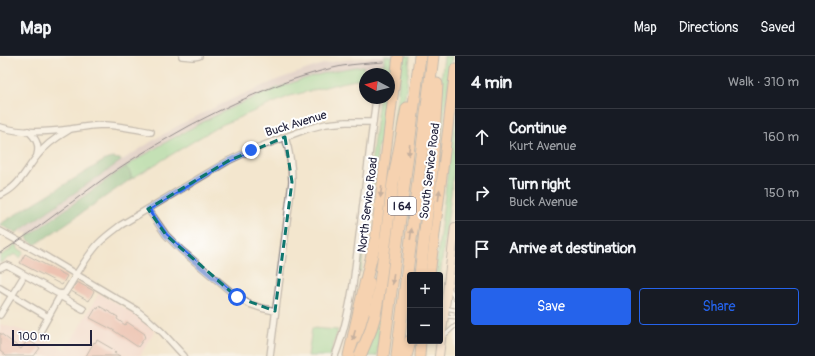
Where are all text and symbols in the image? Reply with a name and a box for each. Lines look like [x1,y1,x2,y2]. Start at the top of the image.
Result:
text: Map [20,16,51,40]
text: Map [634,19,657,36]
text: Directions [679,19,738,36]
text: Saved [760,19,795,36]
north arrow [359,68,395,104]
text: 4 min [471,72,512,93]
text: Walk · 310 m [728,74,799,90]
street label: Buck Avenue [263,108,329,140]
text: Continue [509,119,567,138]
street label: South Service Road [417,122,443,220]
icon: ahead [471,126,493,148]
text: 160 m [763,129,799,145]
text: Kurt Avenue [509,138,576,154]
route end [242,141,260,159]
one-way arrow [406,144,412,156]
street label: North Service Road [355,156,381,254]
text: Turn right [509,175,570,194]
icon: right [471,182,493,204]
text: 150 m [764,185,799,201]
one-way arrow [378,186,384,198]
one-way arrow [436,189,443,201]
text: Buck Avenue [509,194,578,210]
road number: I 64 [388,197,416,215]
one-way arrow [408,228,415,240]
icon: arrive [471,238,493,260]
text: Arrive at destination [509,239,636,258]
map controls [407,272,443,344]
button: + [407,272,443,308]
one-way arrow [390,273,396,285]
route start [228,288,246,306]
button: Save [471,288,631,325]
button: Share [639,288,799,325]
button: − [407,308,443,344]
scale bar [12,328,92,347]
one-way arrow [350,329,356,341]
text: 100 m [18,330,49,343]

